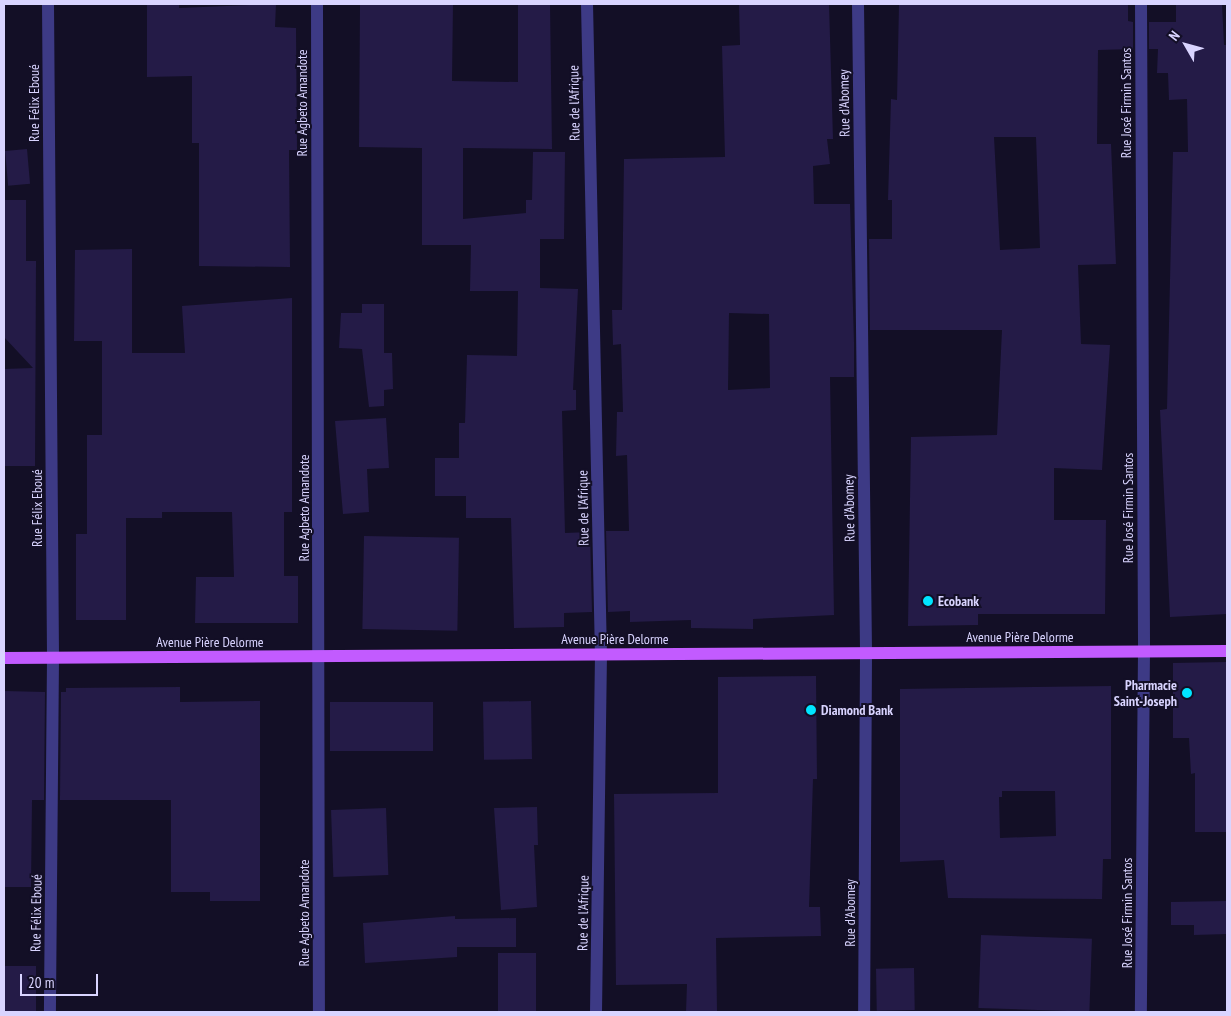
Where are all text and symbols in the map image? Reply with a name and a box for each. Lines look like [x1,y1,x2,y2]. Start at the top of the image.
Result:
north arrow [1161,20,1211,70]
text: N [1165,27,1184,44]
street label: Rue José Firmin Santos [1118,48,1134,158]
street label: Rue Agbeto Amandote [294,49,310,157]
street label: Rue Félix Eboué [26,64,42,142]
street label: Rue de l'Afrique [565,65,583,141]
street label: Rue d'Abomey [835,69,853,137]
street label: Rue José Firmin Santos [1120,453,1136,563]
street label: Rue Agbeto Amandote [296,454,312,562]
street label: Rue Félix Eboué [29,469,45,547]
street label: Rue de l'Afrique [574,470,592,546]
street label: Rue d'Abomey [840,474,858,542]
place label: Ecobank [938,593,979,609]
marker: Ecobank [922,595,934,607]
street label: Avenue Pière Delorme [966,629,1074,645]
street label: Avenue Pière Delorme [561,631,669,647]
street label: Avenue Pière Delorme [156,634,264,650]
place label: Pharmacie Saint-Joseph [1114,677,1177,710]
marker: Pharmacie Saint-Joseph [1181,687,1193,699]
place label: Diamond Bank [821,702,893,718]
marker: Diamond Bank [805,704,817,716]
street label: Rue José Firmin Santos [1119,858,1135,968]
street label: Rue Agbeto Amandote [296,859,312,967]
street label: Rue Félix Eboué [27,874,45,952]
street label: Rue de l'Afrique [574,875,592,951]
street label: Rue d'Abomey [842,879,858,947]
scale bar [22,964,100,996]
text: 20 m [28,973,54,992]

